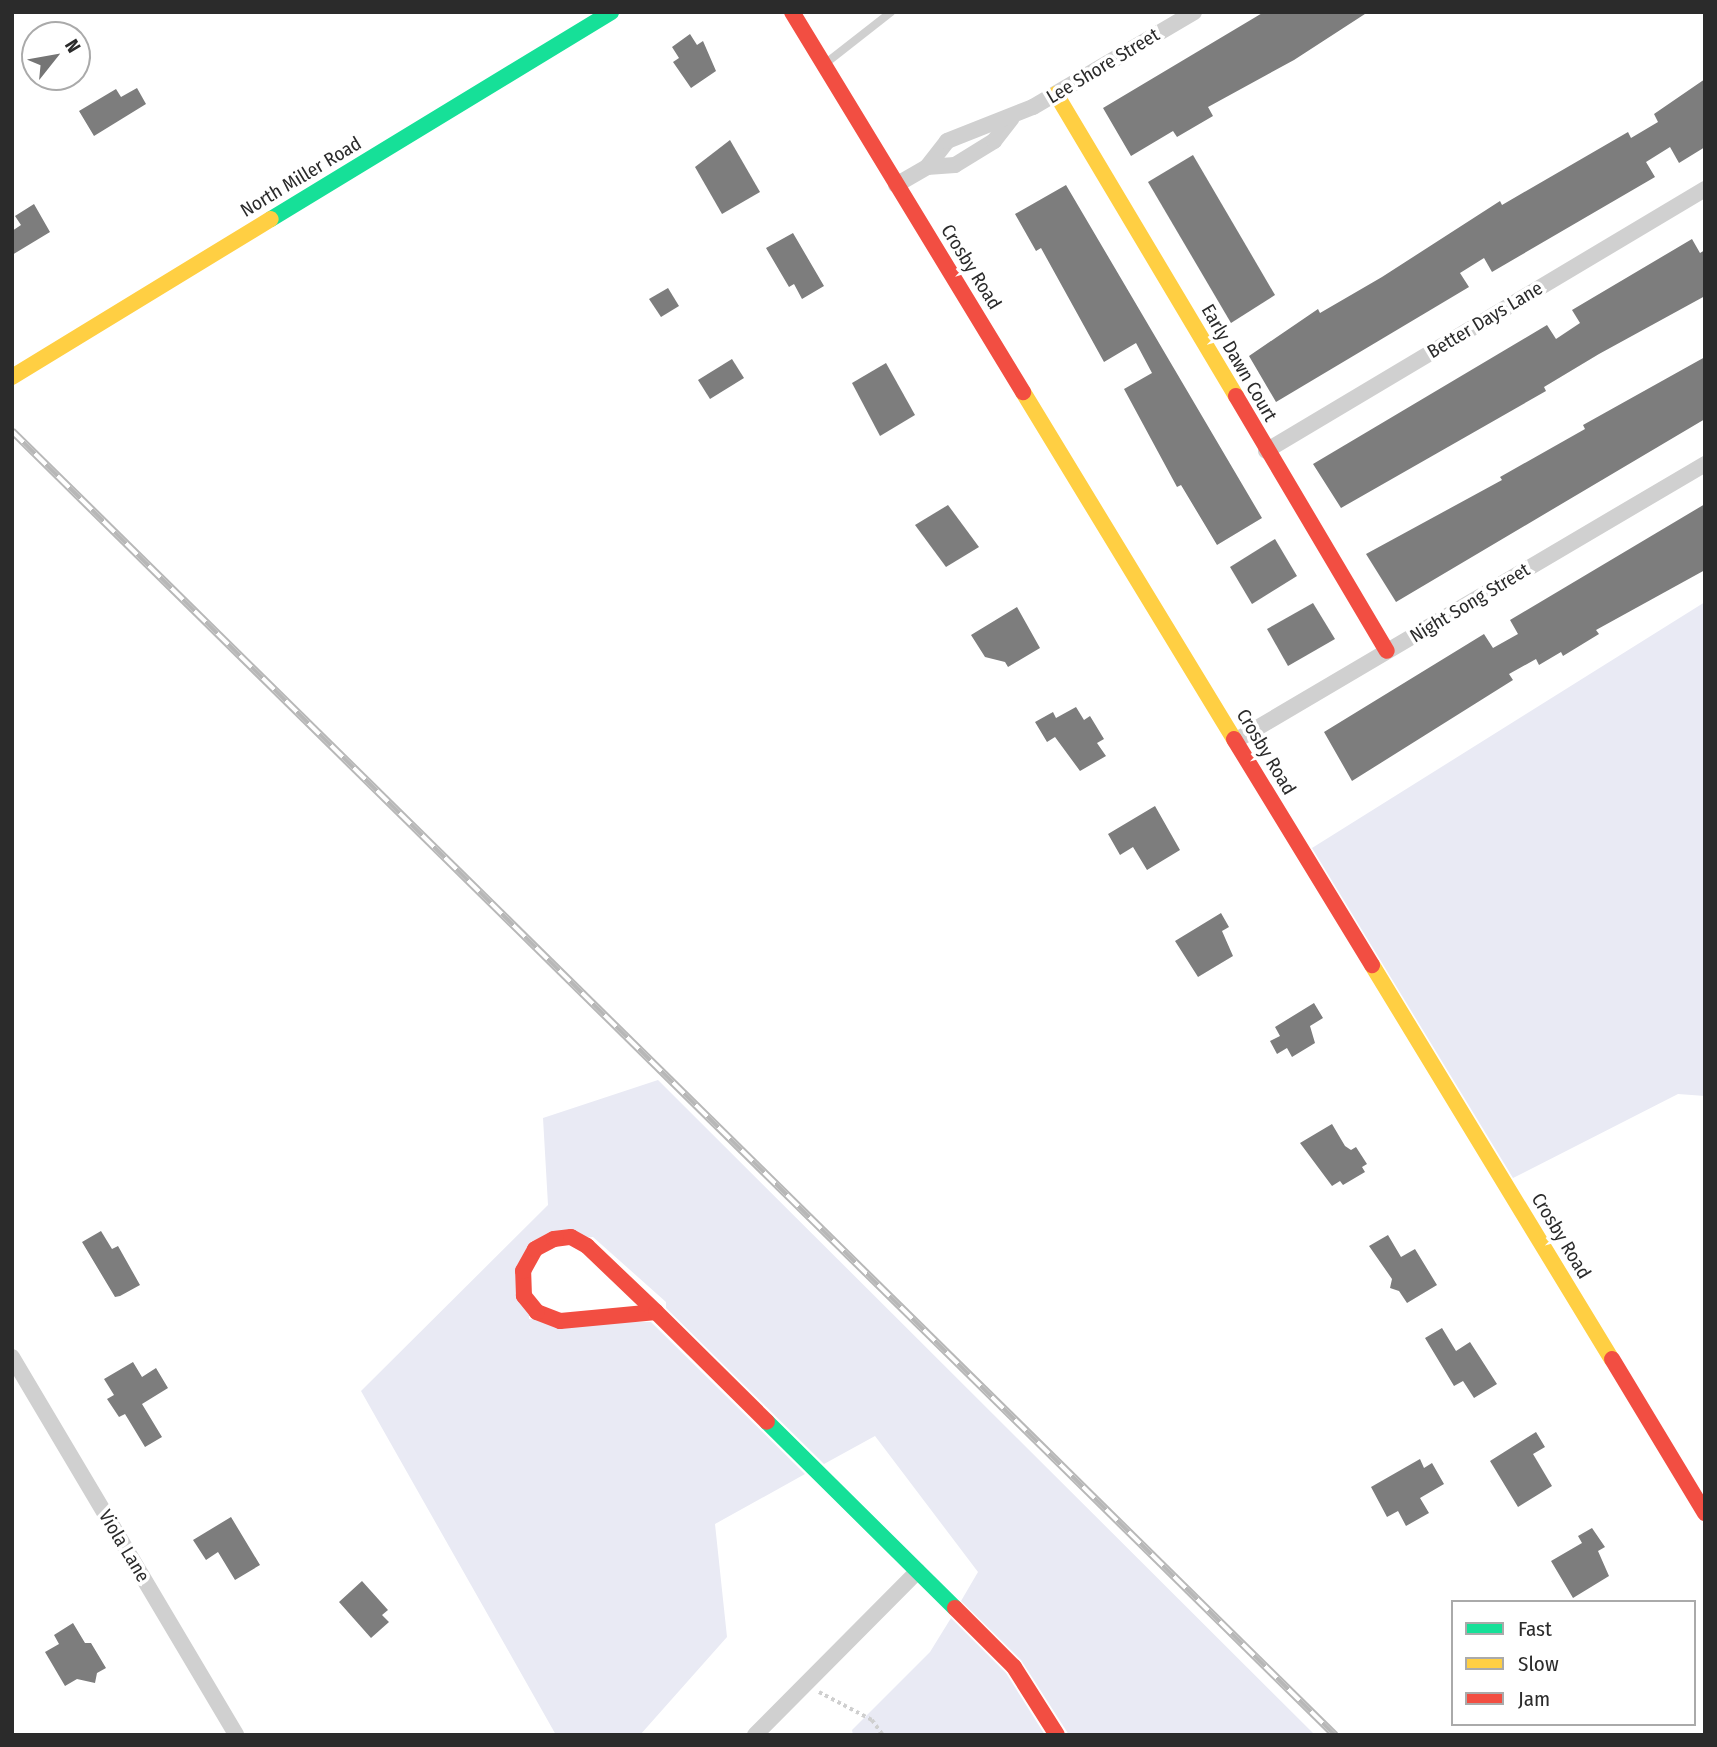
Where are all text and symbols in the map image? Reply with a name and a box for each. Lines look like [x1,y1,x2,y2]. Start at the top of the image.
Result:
north arrow [21,21,91,91]
street label: Lee Shore Street [1043,23,1163,109]
text: N [60,35,86,57]
street label: North Miller Road [236,132,366,222]
street label: Crosby Road [936,220,1006,314]
street label: Better Days Lane [1423,277,1547,363]
street label: Early Dawn Court [1196,300,1282,426]
street label: Night Song Street [1406,558,1534,648]
street label: Crosby Road [1232,705,1300,799]
street label: Crosby Road [1527,1189,1595,1283]
street label: Viola Lane [94,1506,154,1586]
legend [1451,1600,1696,1726]
text: Fast [1518,1616,1552,1642]
text: Slow [1518,1651,1559,1677]
text: Jam [1518,1686,1550,1712]

